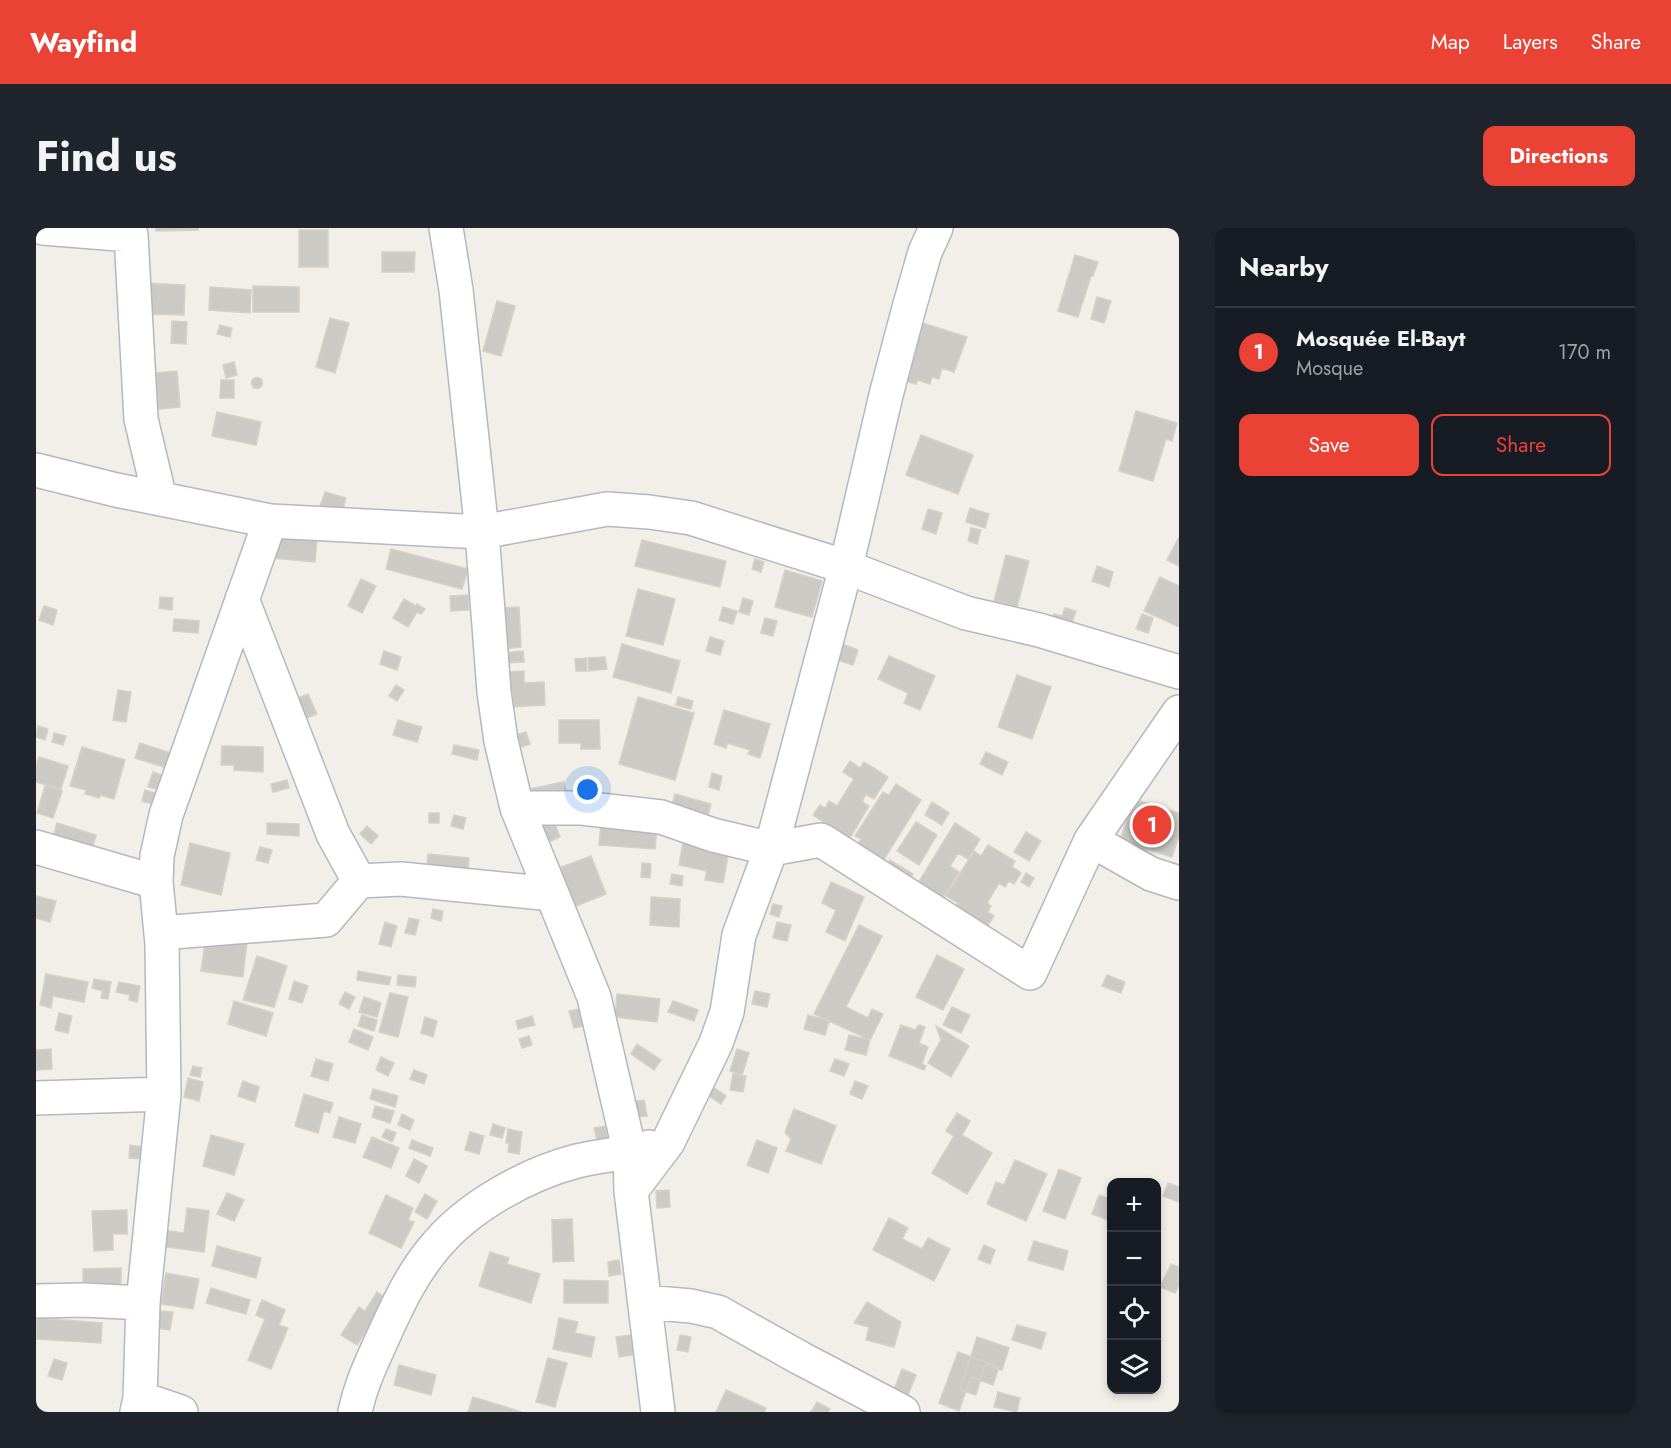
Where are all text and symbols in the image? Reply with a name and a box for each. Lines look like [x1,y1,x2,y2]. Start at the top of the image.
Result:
text: Wayfind [30,22,137,63]
text: Map [1431,27,1470,57]
text: Layers [1503,27,1558,57]
text: Share [1591,27,1641,57]
text: Find us [36,126,177,187]
button: Directions [1483,126,1635,186]
text: Nearby [1239,248,1328,286]
text: Mosquée El-Bayt [1296,322,1466,354]
text: 1 [1253,338,1264,367]
text: 170 m [1558,338,1611,367]
text: Mosque [1296,354,1363,383]
button: Save [1239,414,1419,476]
button: Share [1431,414,1611,476]
your location [573,775,602,804]
pin: 1 [1132,802,1172,848]
map controls [1107,1178,1161,1394]
button: + [1107,1178,1161,1232]
button: − [1107,1232,1161,1286]
button: locate [1107,1286,1161,1340]
button: layers [1107,1340,1161,1394]

